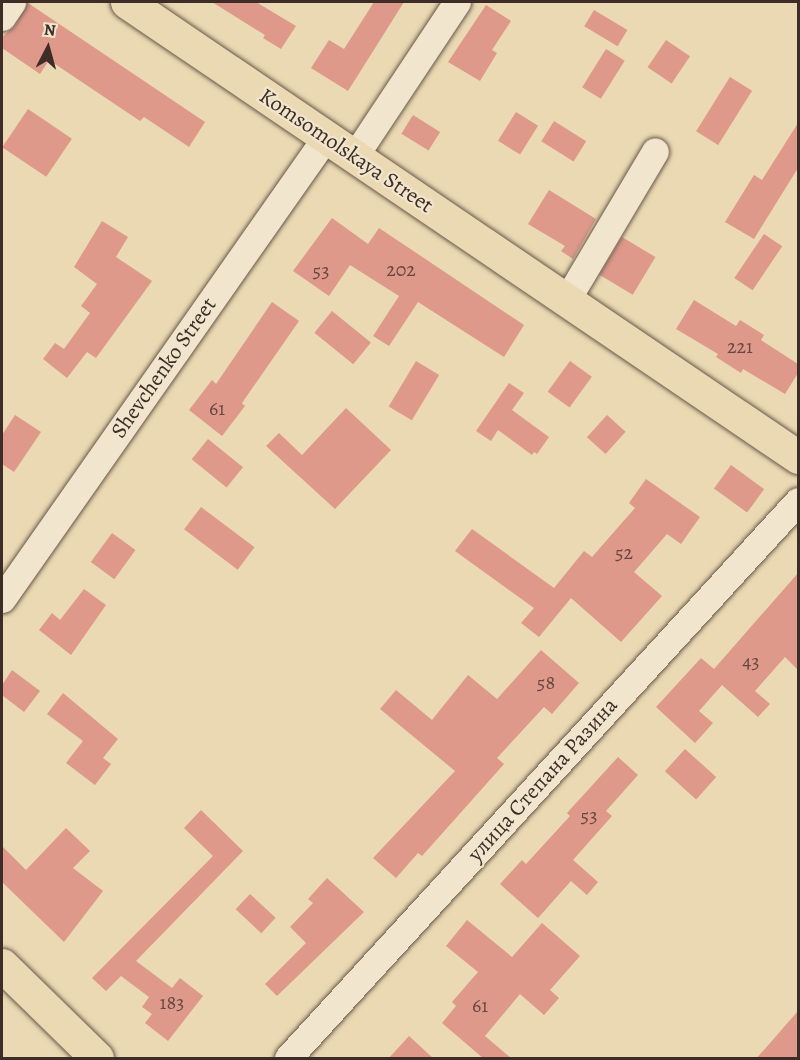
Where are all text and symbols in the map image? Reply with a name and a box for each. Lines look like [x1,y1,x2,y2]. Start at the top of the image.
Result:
north arrow [18,18,78,78]
text: N [43,19,57,42]
street label: Komsomolskaya Street [254,83,438,219]
house number: 202 [386,257,416,281]
house number: 53 [313,258,329,282]
street label: Shevchenko Street [106,293,222,443]
house number: 221 [727,334,753,358]
house number: 61 [209,396,225,420]
house number: 52 [615,540,633,564]
house number: 43 [742,649,760,673]
house number: 58 [537,670,555,694]
street label: улица Степана Разина [463,693,623,867]
house number: 53 [581,803,597,827]
house number: 183 [160,990,184,1014]
house number: 61 [472,993,488,1017]

